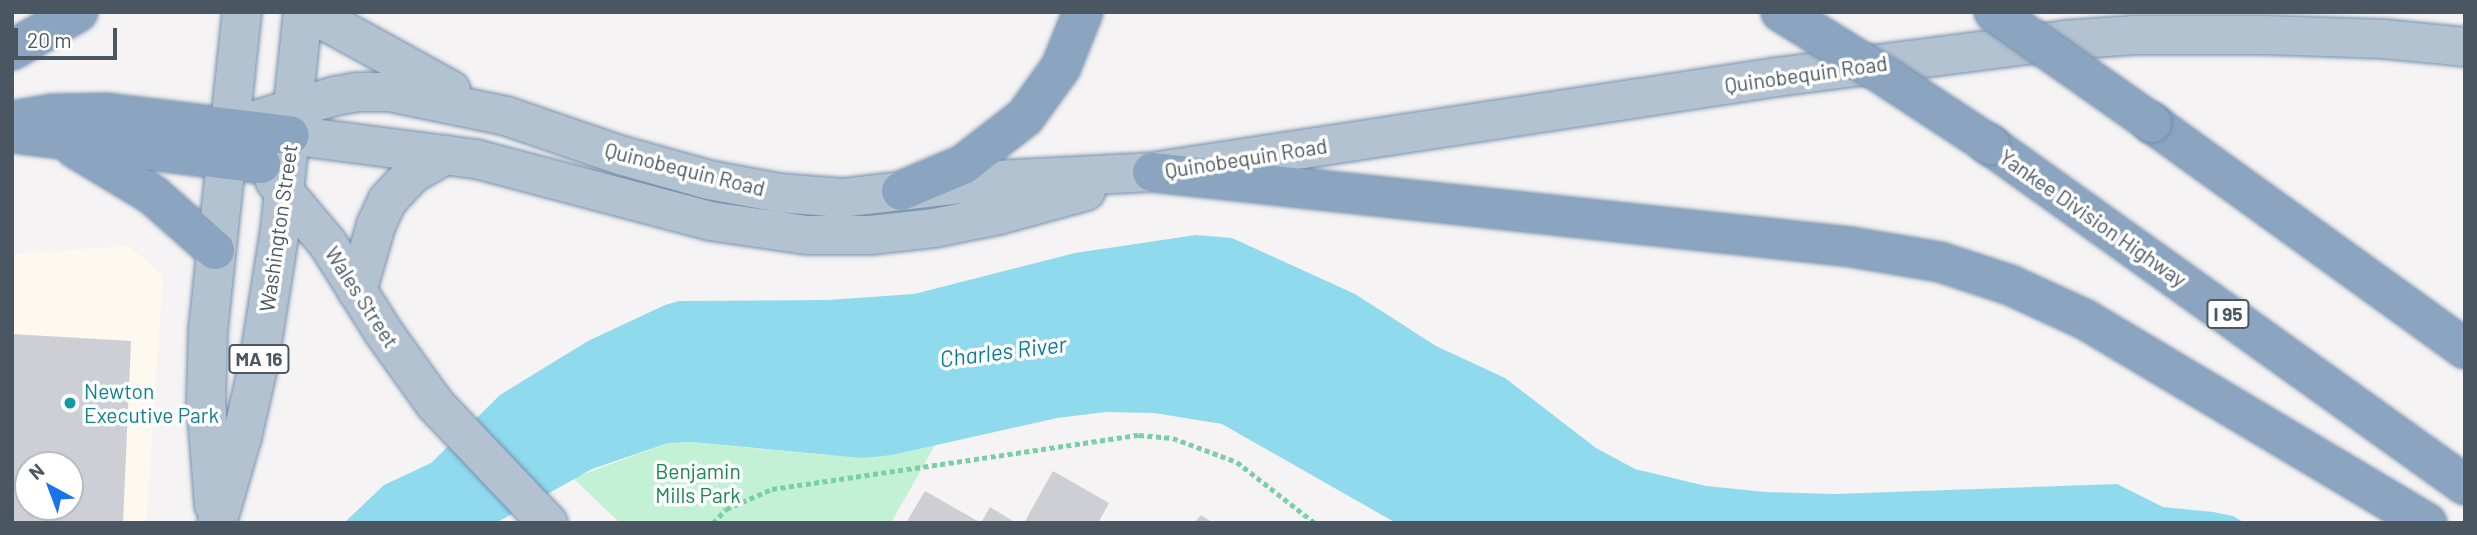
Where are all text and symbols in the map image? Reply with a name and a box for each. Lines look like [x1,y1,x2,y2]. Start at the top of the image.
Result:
scale bar [18,14,121,58]
text: 20 m [27,27,72,52]
street label: Quinobequin Road [1723,50,1889,98]
street label: Quinobequin Road [1163,133,1329,183]
street label: Quinobequin Road [602,137,768,201]
street label: Washington Street [254,143,302,313]
street label: Yankee Division Highway [1995,144,2191,292]
street label: Wales Street [320,242,404,352]
road number: I 95 [2205,298,2251,330]
water label: Charles River [938,330,1068,372]
road number: MA 16 [228,344,290,374]
place label: Newton Executive Park [84,378,219,428]
marker: Newton Executive Park [62,395,78,411]
north arrow [14,451,84,521]
text: N [24,458,49,484]
park label: Benjamin Mills Park [655,458,741,508]

